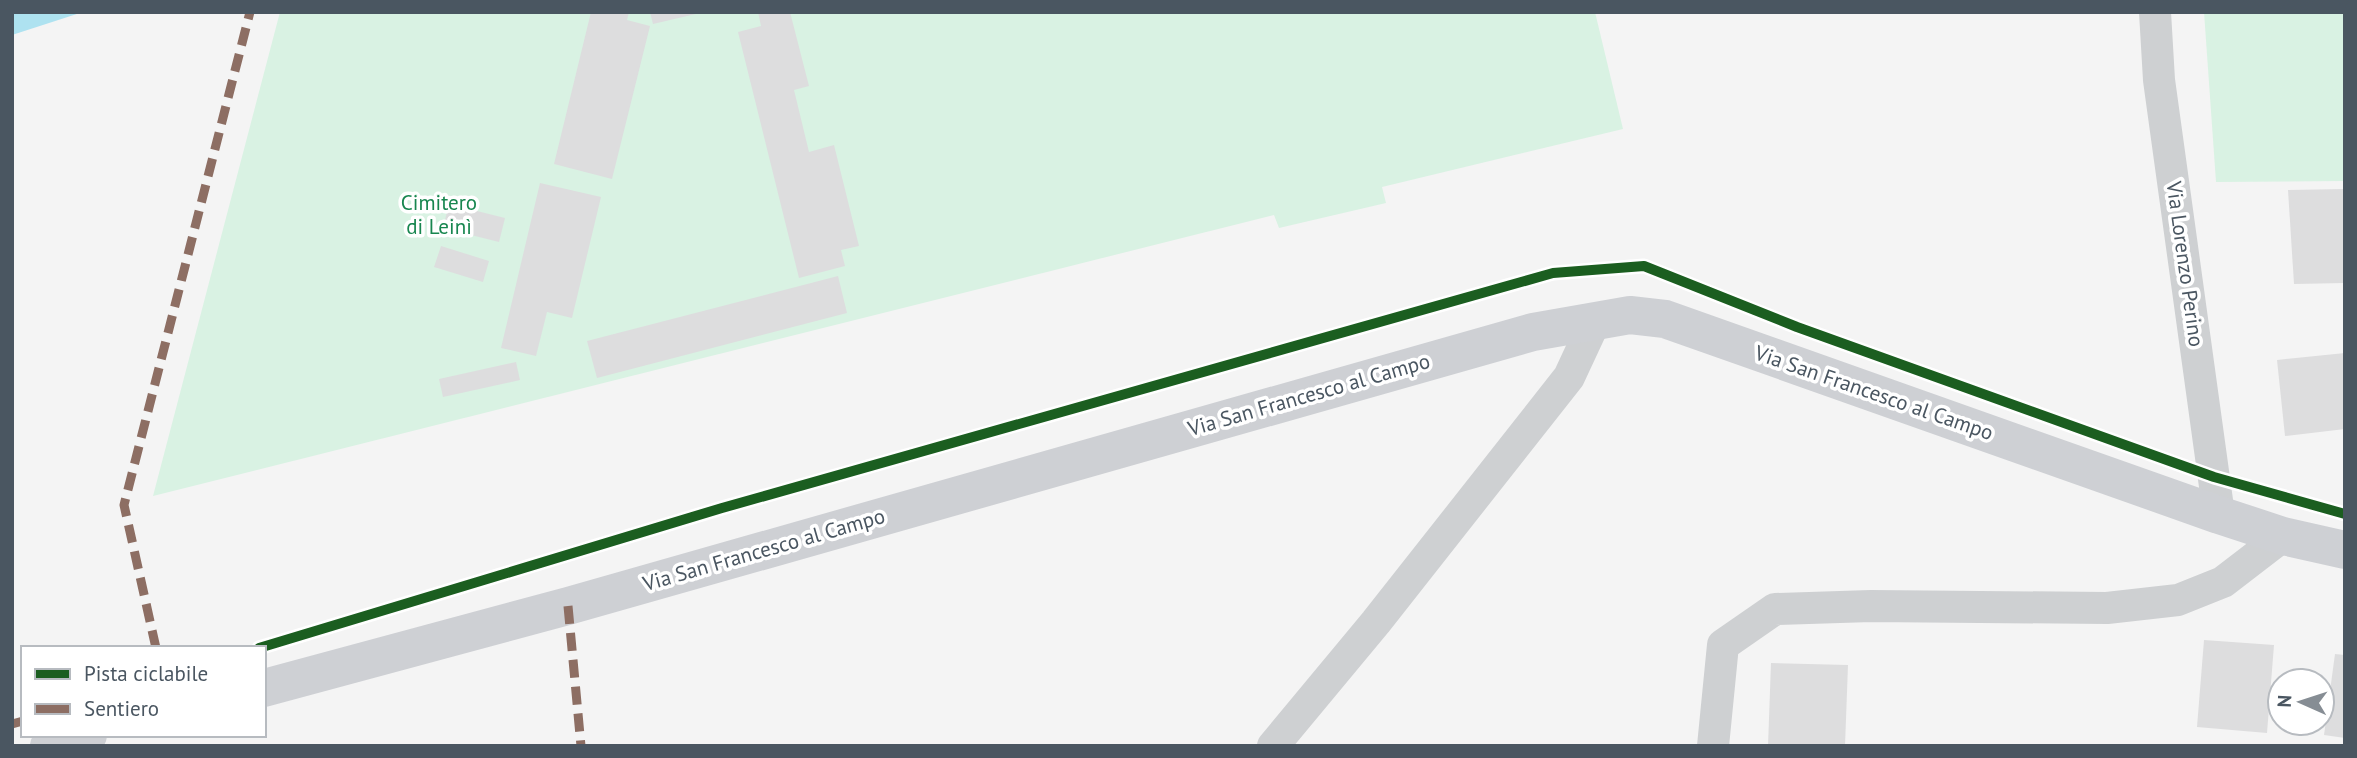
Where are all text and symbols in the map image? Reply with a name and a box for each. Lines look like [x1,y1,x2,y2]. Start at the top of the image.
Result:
street label: Via Lorenzo Perino [2160,178,2210,348]
park label: Cimitero di Leinì [401,189,477,240]
street label: Via San Francesco al Campo [1750,339,1997,446]
street label: Via San Francesco al Campo [1184,347,1433,442]
street label: Via San Francesco al Campo [639,502,888,597]
legend [21,646,266,737]
text: Pista ciclabile [84,660,208,687]
north arrow [2266,667,2336,737]
text: N [2272,694,2296,708]
text: Sentiero [84,695,159,722]

